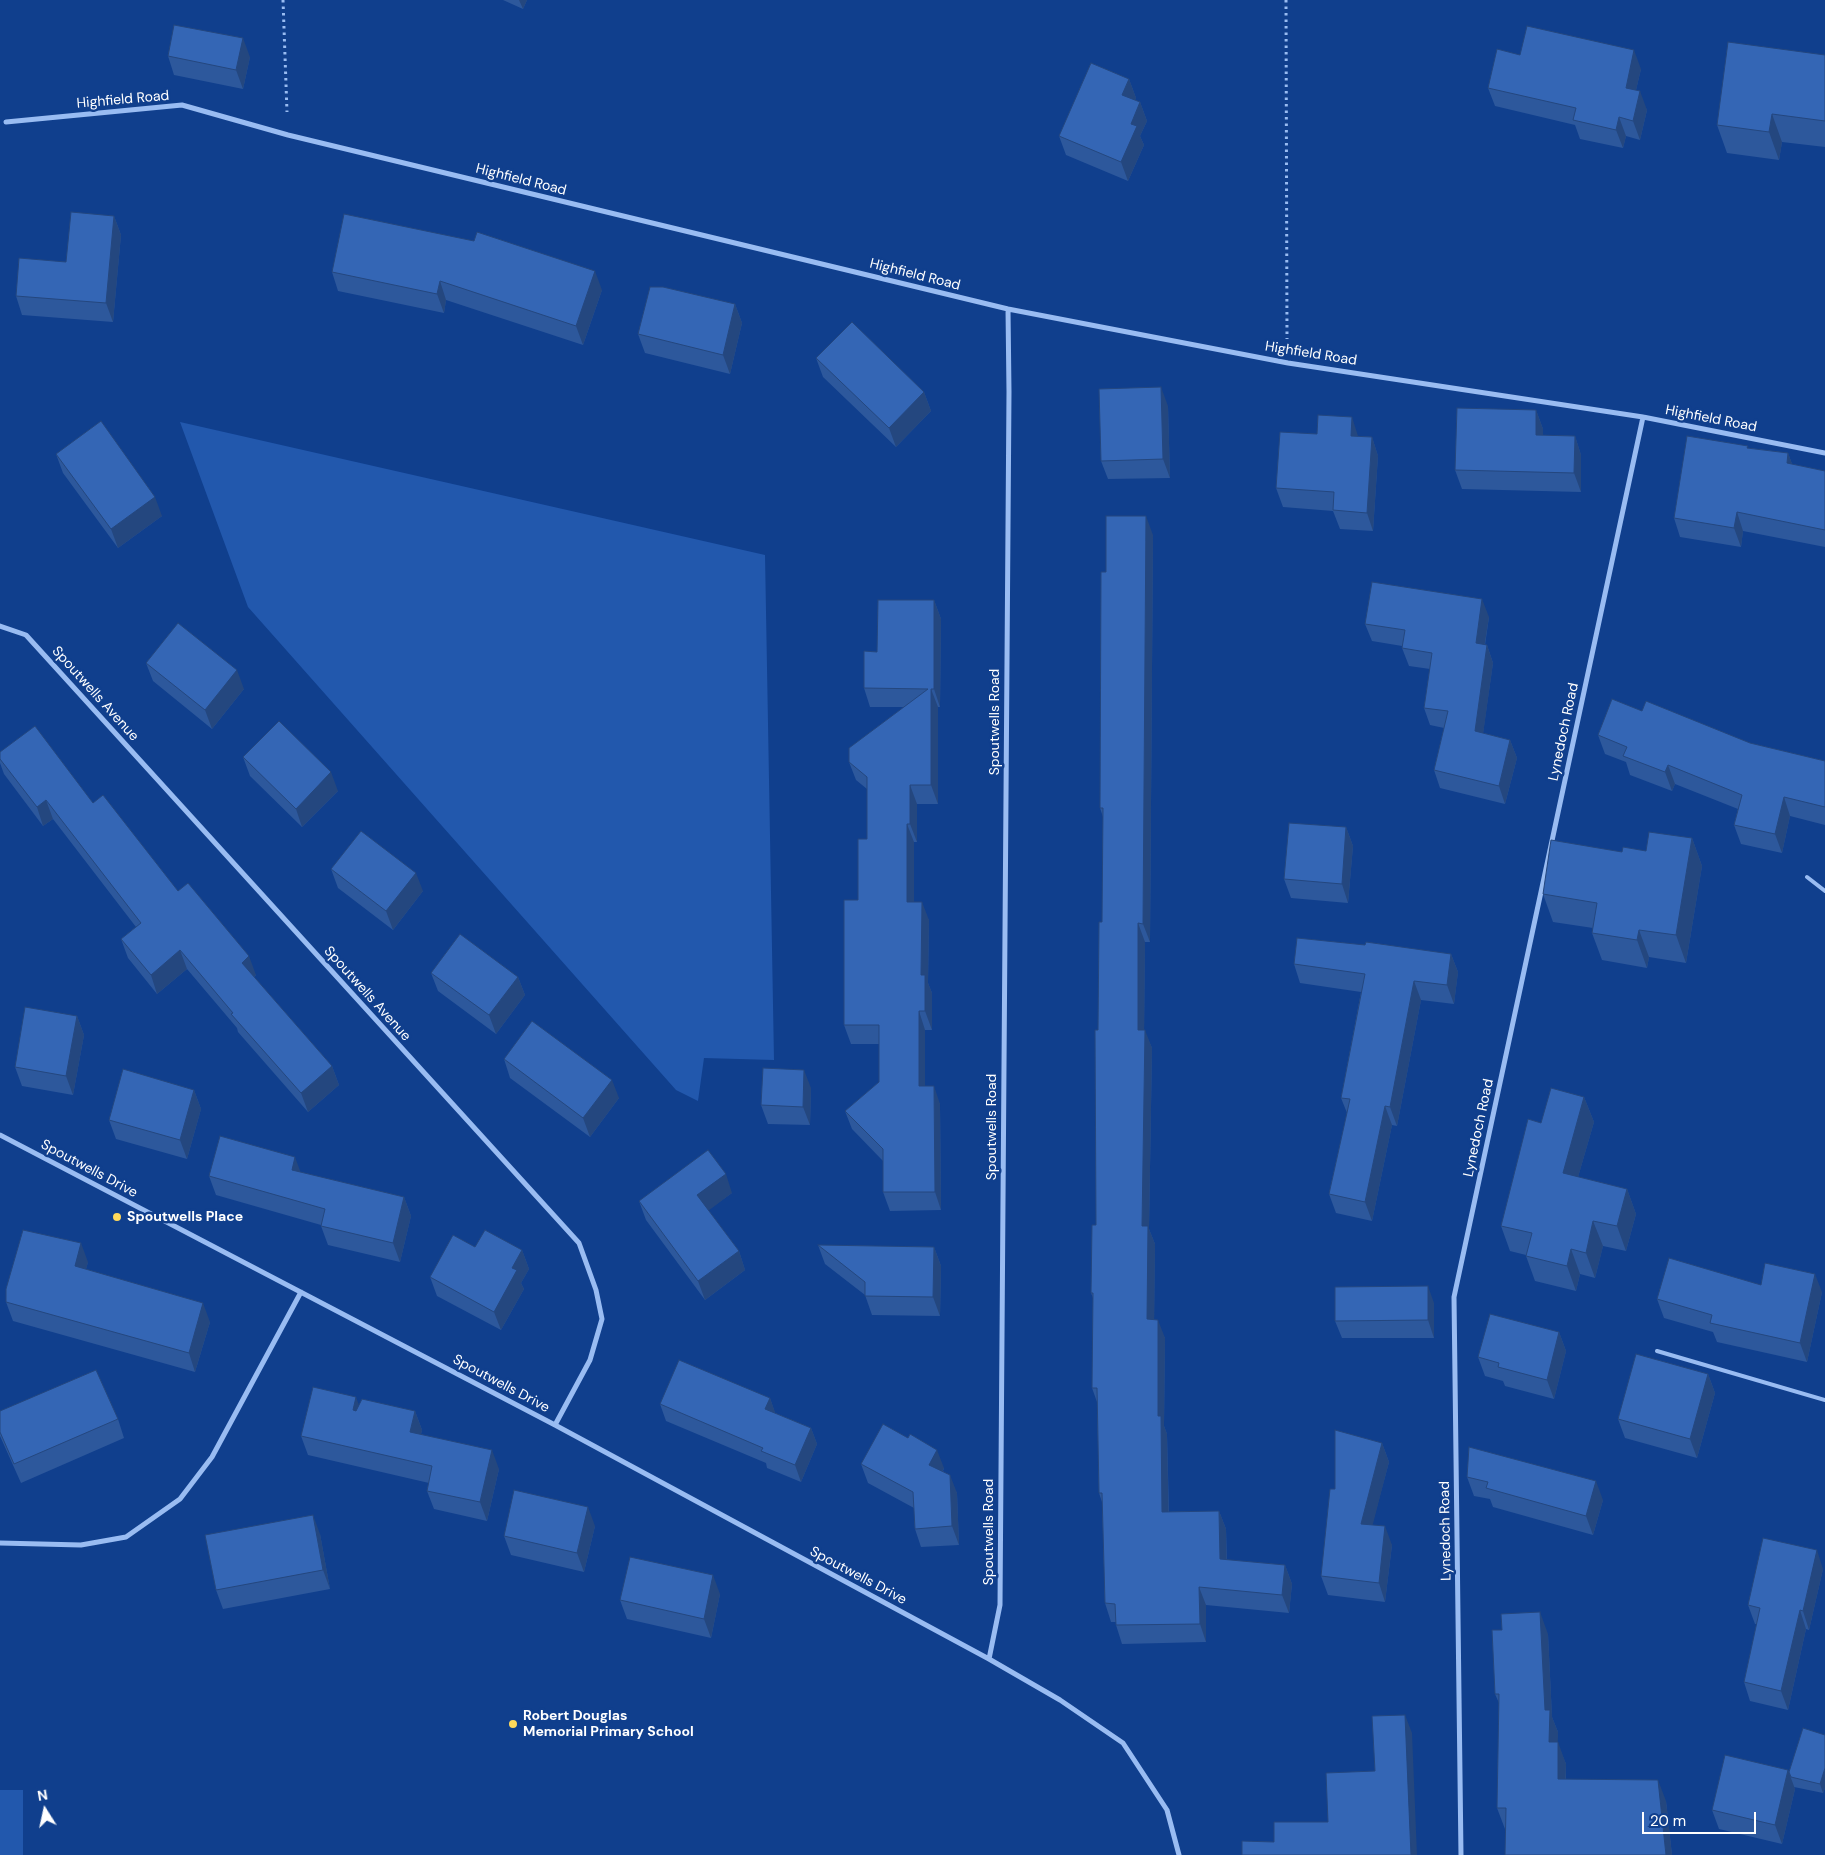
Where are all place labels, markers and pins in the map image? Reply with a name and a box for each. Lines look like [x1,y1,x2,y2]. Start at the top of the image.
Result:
place label: Spoutwells Place [127,1209,243,1225]
marker: Spoutwells Place [111,1211,123,1223]
place label: Robert Douglas Memorial Primary School [523,1708,694,1740]
marker: Robert Douglas Memorial Primary School [507,1718,519,1730]

